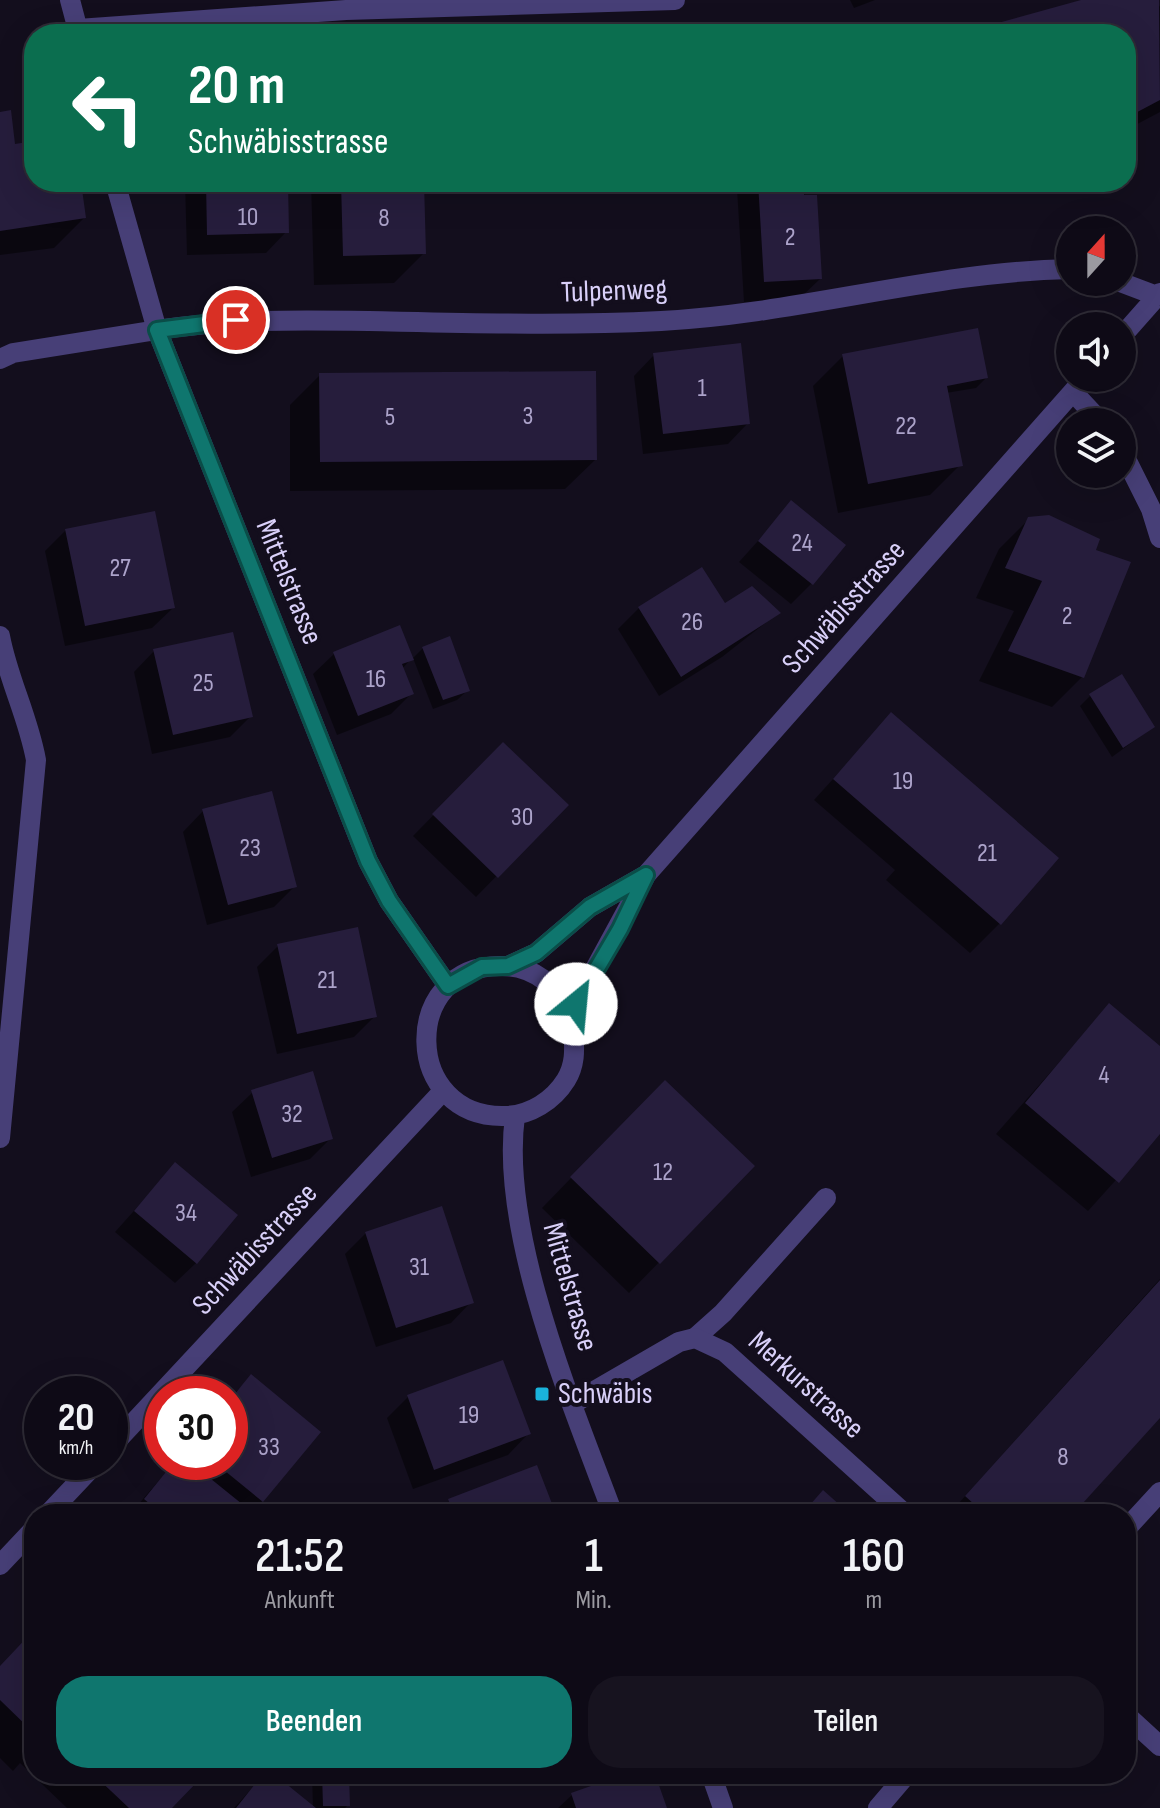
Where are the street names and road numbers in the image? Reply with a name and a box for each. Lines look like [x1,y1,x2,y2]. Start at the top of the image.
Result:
street label: Tulpenweg [560,271,668,311]
street label: Mittelstrasse [248,514,330,650]
street label: Schwäbisstrasse [775,533,913,681]
street label: Schwäbisstrasse [185,1176,325,1322]
street label: Mittelstrasse [535,1219,605,1355]
street label: Merkurstrasse [741,1324,871,1446]

